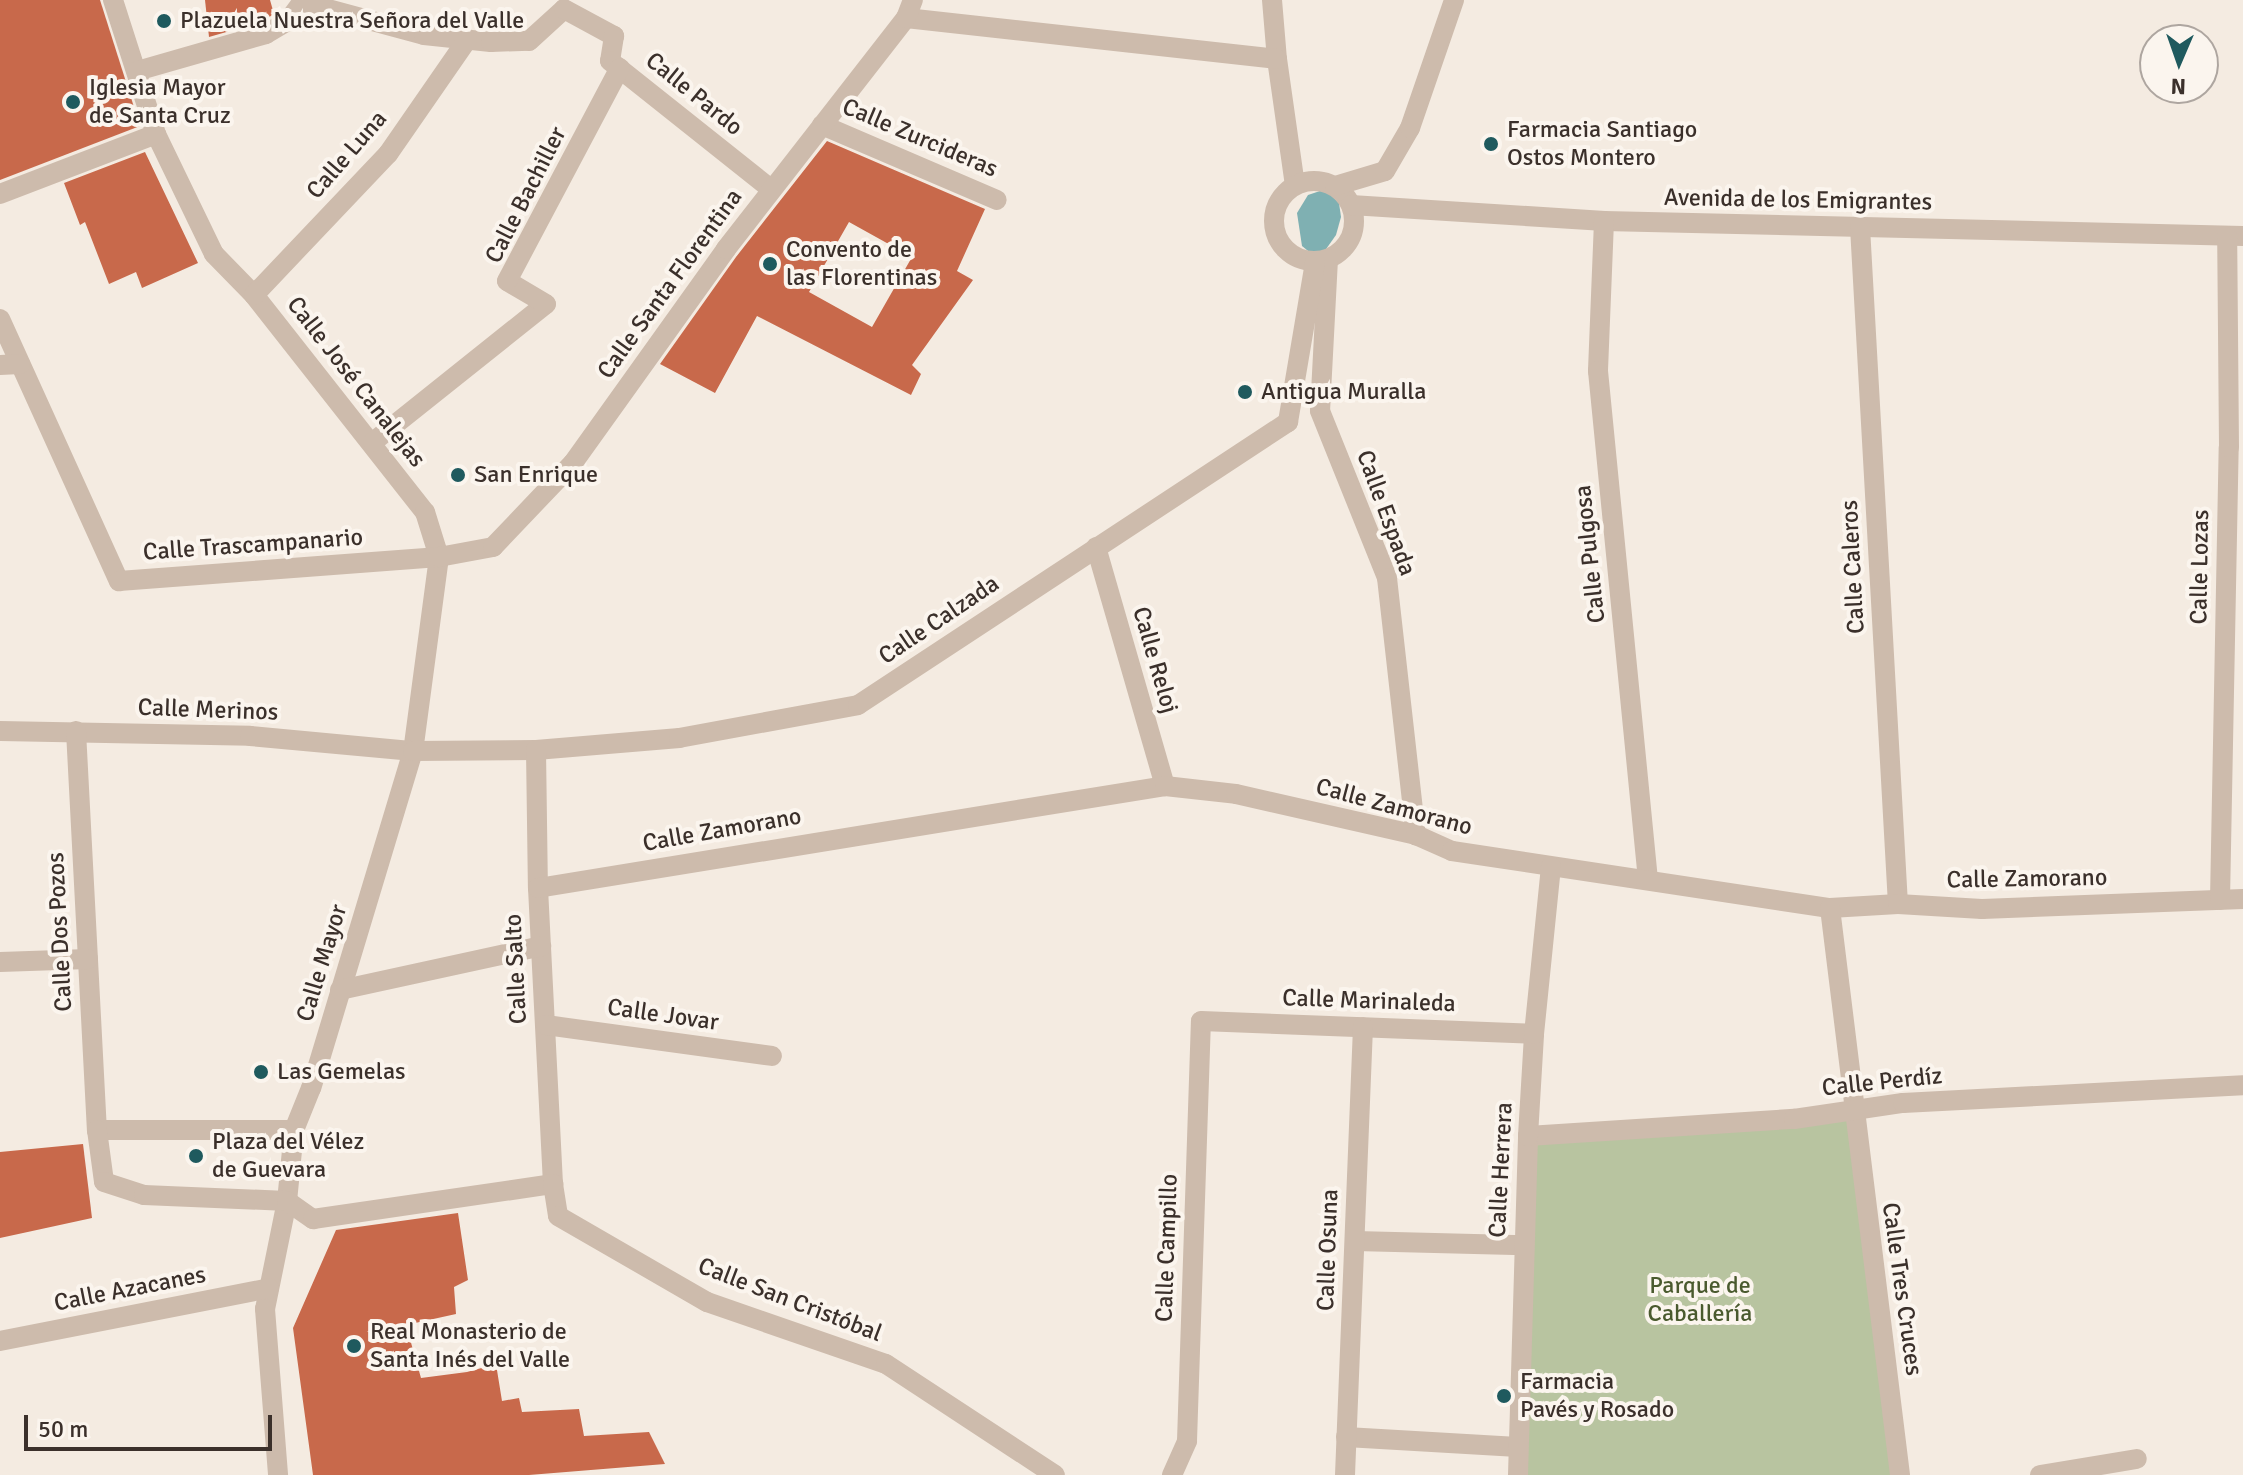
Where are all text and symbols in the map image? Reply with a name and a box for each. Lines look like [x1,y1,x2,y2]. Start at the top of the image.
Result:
place label: Plazuela Nuestra Señora del Valle [180,7,524,35]
marker: Plazuela Nuestra Señora del Valle [155,12,173,30]
north arrow [2139,24,2219,104]
street label: Calle Pardo [640,46,748,142]
text: N [2170,73,2186,100]
place label: Iglesia Mayor de Santa Cruz [89,74,231,130]
street label: Calle Zurcideras [838,92,1002,184]
marker: Iglesia Mayor de Santa Cruz [64,93,82,111]
street label: Calle Luna [301,105,393,205]
place label: Farmacia Santiago Ostos Montero [1507,116,1697,172]
street label: Calle Bachiller [479,122,573,268]
marker: Farmacia Santiago Ostos Montero [1482,135,1500,153]
street label: Avenida de los Emigrantes [1664,183,1932,217]
street label: Calle Santa Florentina [592,184,748,384]
place label: Convento de las Florentinas [786,236,937,292]
marker: Convento de las Florentinas [761,255,779,273]
street label: Calle José Canalejas [281,291,431,473]
place label: Antigua Muralla [1261,378,1426,406]
marker: Antigua Muralla [1236,383,1254,401]
street label: Calle Espada [1350,446,1422,580]
place label: San Enrique [474,461,598,489]
marker: San Enrique [449,466,467,484]
street label: Calle Pulgosa [1568,484,1612,624]
street label: Calle Caleros [1835,499,1871,635]
street label: Calle Lozas [2185,509,2215,625]
street label: Calle Trascampanario [142,523,364,567]
street label: Calle Calzada [873,569,1005,671]
street label: Calle Reloj [1126,603,1184,717]
street label: Calle Merinos [137,693,279,727]
street label: Calle Zamorano [1313,772,1475,842]
street label: Calle Zamorano [640,802,804,858]
street label: Calle Dos Pozos [41,852,79,1012]
street label: Calle Zamorano [1946,863,2108,895]
street label: Calle Mayor [291,901,353,1025]
street label: Calle Salto [499,913,533,1025]
street label: Calle Marinaleda [1282,984,1456,1018]
street label: Calle Jovar [605,993,721,1037]
place label: Las Gemelas [277,1058,406,1086]
street label: Calle Perdíz [1820,1061,1944,1103]
marker: Las Gemelas [252,1063,270,1081]
street label: Calle Herrera [1483,1102,1519,1238]
place label: Plaza del Vélez de Guevara [212,1128,364,1184]
marker: Plaza del Vélez de Guevara [187,1147,205,1165]
street label: Calle Campillo [1150,1173,1184,1323]
street label: Calle Osuna [1311,1189,1345,1311]
street label: Calle Tres Cruces [1876,1201,1928,1377]
street label: Calle San Cristóbal [694,1252,886,1348]
street label: Calle Azacanes [52,1260,208,1318]
park label: Parque de Caballería [1648,1272,1752,1328]
place label: Real Monasterio de Santa Inés del Valle [370,1318,570,1374]
marker: Real Monasterio de Santa Inés del Valle [345,1337,363,1355]
place label: Farmacia Pavés y Rosado [1520,1368,1674,1424]
marker: Farmacia Pavés y Rosado [1495,1387,1513,1405]
scale bar [28,1399,276,1449]
text: 50 m [38,1414,88,1444]

